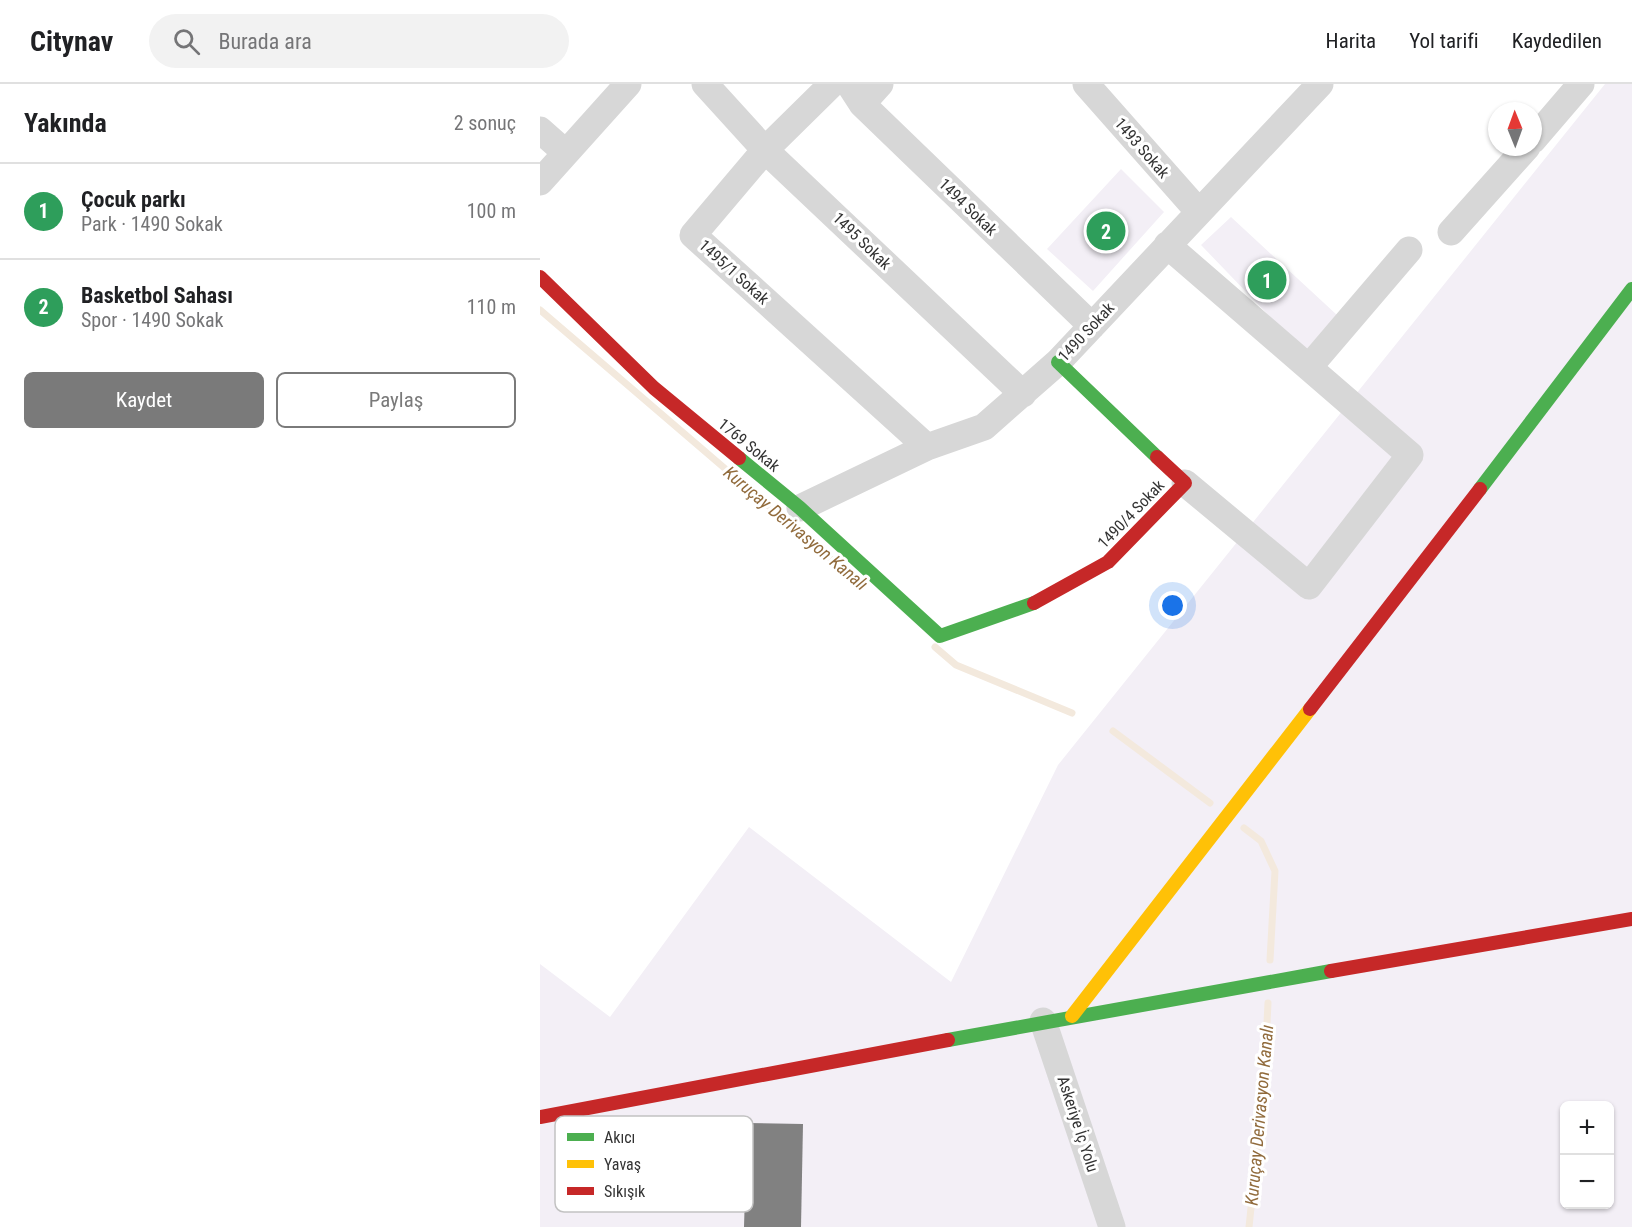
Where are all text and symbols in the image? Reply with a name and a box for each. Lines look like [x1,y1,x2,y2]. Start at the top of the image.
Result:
search box [149,14,569,68]
text: Citynav [30,25,113,58]
icon: search [170,25,203,58]
text: Burada ara [218,29,312,54]
text: Harita [1326,29,1376,53]
text: Yol tarifi [1409,29,1479,53]
text: Kaydedilen [1512,29,1602,53]
north arrow [1488,102,1542,156]
text: Yakında [24,108,107,138]
text: 2 sonuç [454,111,516,135]
street label: 1493 Sokak [1111,114,1174,183]
street label: 1494 Sokak [935,175,1002,240]
text: Çocuk parkı [81,187,186,212]
text: 1 [38,199,49,223]
text: 100 m [467,199,516,223]
pin: 2 [1086,208,1126,254]
street label: 1495 Sokak [829,209,896,274]
text: Park · 1490 Sokak [81,212,223,236]
street label: 1495/1 Sokak [695,236,773,309]
pin: 1 [1248,258,1286,302]
text: Basketbol Sahası [81,283,233,308]
text: 2 [38,295,49,319]
text: 110 m [467,295,516,319]
street label: 1490 Sokak [1054,298,1119,365]
text: Spor · 1490 Sokak [81,308,224,332]
button: Kaydet [24,372,264,428]
button: Paylaş [276,372,516,428]
street label: 1769 Sokak [714,414,784,476]
water label: Kuruçay Derivasyon Kanalı [720,462,872,594]
street label: 1490/4 Sokak [1094,475,1169,552]
your location [1158,591,1187,620]
water label: Kuruçay Derivasyon Kanalı [1241,1024,1277,1206]
street label: Askeriye İç Yolu [1054,1074,1102,1174]
map controls [1560,1101,1614,1209]
button: + [1560,1101,1614,1155]
legend [555,1116,753,1212]
text: Akıcı [604,1128,635,1147]
text: Yavaş [604,1155,641,1174]
button: − [1560,1155,1614,1209]
text: Sıkışık [604,1182,646,1201]

